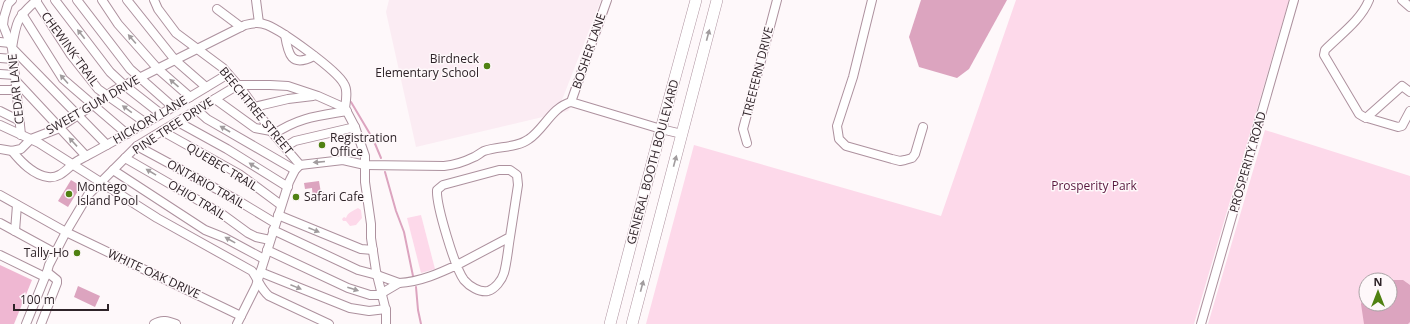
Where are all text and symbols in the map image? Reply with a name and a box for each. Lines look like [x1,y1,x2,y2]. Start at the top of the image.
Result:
street label: CHEWINK TRAIL [38,8,103,89]
street label: BOSHER LANE [568,11,609,91]
street label: TREEFERN DRIVE [738,25,777,119]
one-way arrow [77,29,86,40]
one-way arrow [705,29,711,41]
one-way arrow [128,35,137,44]
place label: Birdneck Elementary School [375,50,480,81]
street label: CEDAR LANE [3,53,28,125]
marker: Birdneck Elementary School [482,61,492,71]
street label: BEECHTREE STREET [216,63,297,158]
street label: SWEET GUM DRIVE [43,71,143,138]
one-way arrow [59,74,69,84]
one-way arrow [168,78,179,87]
street label: GENERAL BOOTH BOULEVARD [622,78,683,246]
street label: HICKORY LANE [109,91,190,148]
street label: PINE TREE DRIVE [129,93,216,158]
one-way arrow [121,105,132,113]
street label: PROSPERITY ROAD [1225,109,1270,215]
one-way arrow [219,126,231,133]
place label: Registration Office [330,129,397,160]
one-way arrow [69,137,78,146]
street label: QUEBEC TRAIL [183,138,261,195]
marker: Registration Office [317,140,327,150]
one-way arrow [672,154,678,166]
street label: ONTARIO TRAIL [164,155,248,212]
one-way arrow [313,159,325,166]
one-way arrow [249,162,259,170]
one-way arrow [145,169,157,176]
street label: OHIO TRAIL [165,175,230,224]
park label: Prosperity Park [1051,177,1137,194]
place label: Montego Island Pool [77,178,138,209]
place label: Safari Cafe [304,188,364,205]
marker: Montego Island Pool [64,189,74,199]
marker: Safari Cafe [291,192,301,202]
one-way arrow [308,227,319,233]
one-way arrow [224,237,236,244]
place label: Tally-Ho [24,244,69,261]
street label: WHITE OAK DRIVE [105,245,203,302]
marker: Tally-Ho [72,248,82,258]
north arrow [1358,272,1398,312]
text: N [1374,274,1382,289]
one-way arrow [639,280,645,293]
one-way arrow [290,284,301,290]
scale bar [14,286,108,312]
one-way arrow [347,286,359,292]
text: 100 m [20,291,55,308]

